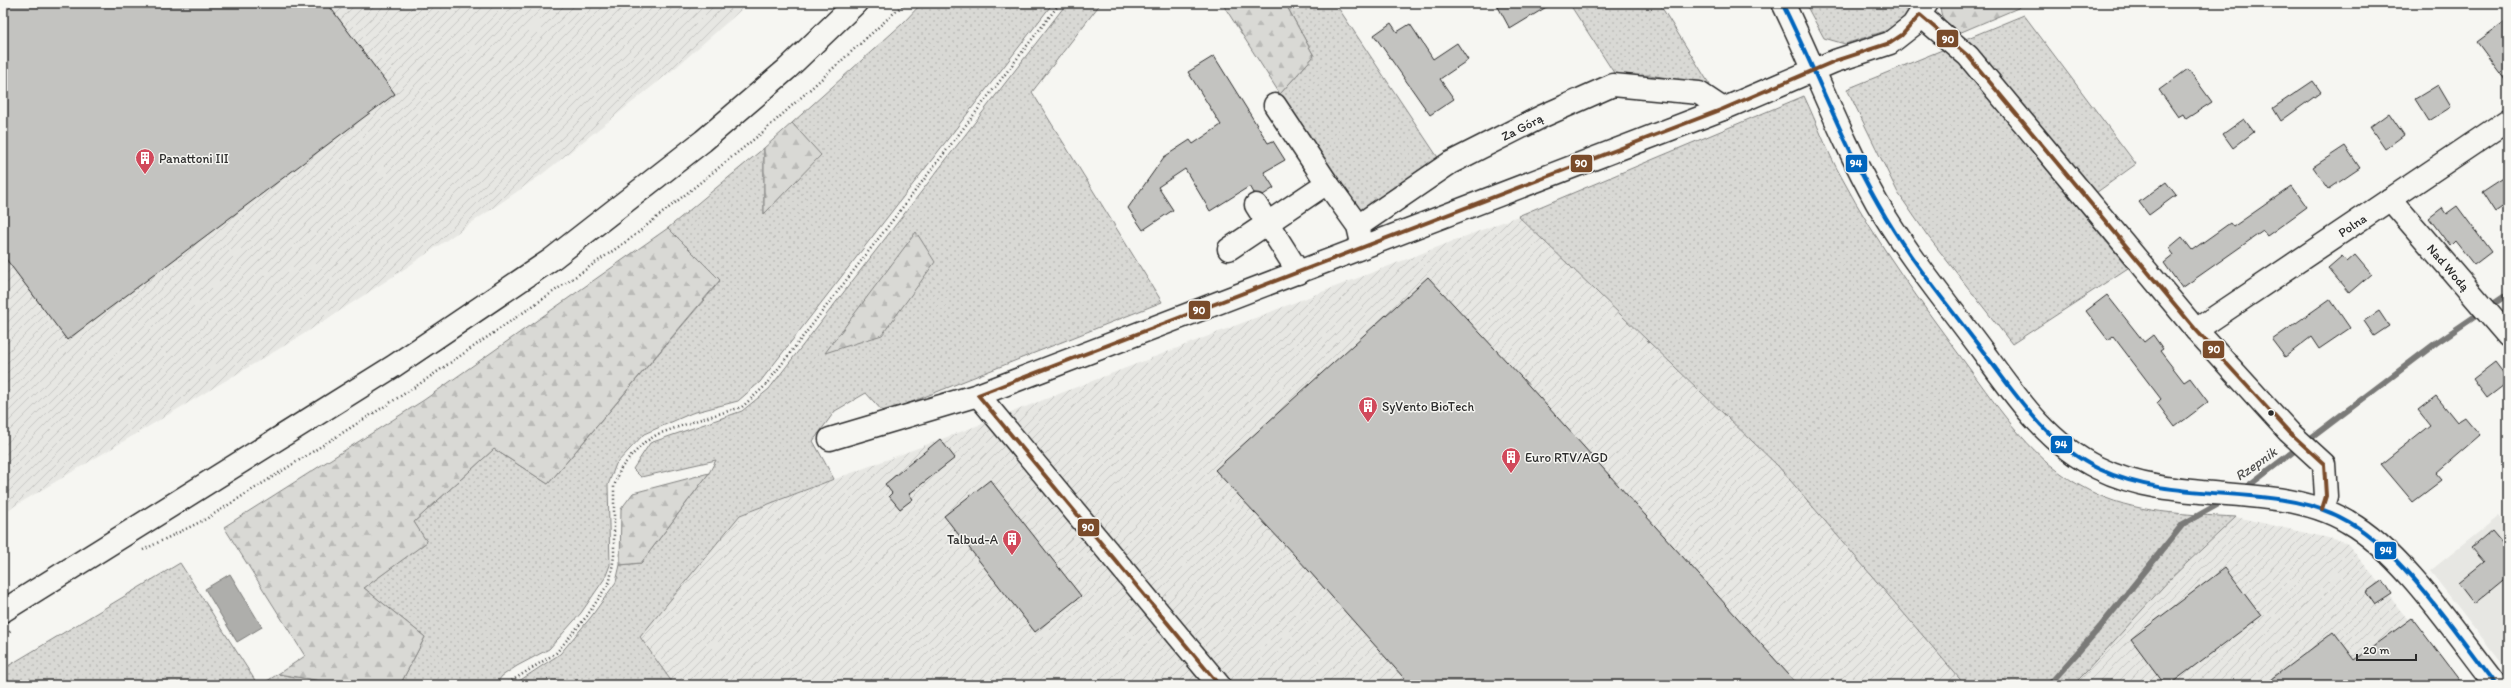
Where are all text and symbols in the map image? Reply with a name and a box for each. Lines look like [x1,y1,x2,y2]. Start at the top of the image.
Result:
line badge: 90 [1936,29,1959,48]
text: 90 [1942,33,1954,46]
street label: Za Górą [1499,110,1545,143]
building icon: Panattoni III [134,147,156,175]
place label: Panattoni III [159,151,229,166]
line badge: 90 [1570,154,1593,173]
line badge: 94 [1845,154,1868,173]
text: 90 [1575,157,1587,170]
text: 94 [1850,157,1863,170]
street label: Polna [2335,210,2369,240]
street label: Nad Wodą [2424,241,2473,294]
line badge: 90 [1188,300,1211,320]
text: 90 [1193,304,1205,317]
line badge: 90 [2202,340,2225,359]
text: 90 [2208,343,2220,356]
building icon: SyVento BioTech [1357,395,1379,423]
place label: SyVento BioTech [1382,399,1474,414]
unlabelled marker [2266,408,2276,418]
line badge: 94 [2050,435,2073,454]
text: 94 [2055,438,2068,451]
water label: Rzepnik [2232,443,2281,485]
building icon: Euro RTV/AGD [1500,446,1522,474]
place label: Euro RTV/AGD [1525,450,1608,465]
line badge: 90 [1077,518,1100,537]
text: 90 [1082,521,1094,534]
building icon: Talbud-A [1001,528,1023,556]
place label: Talbud-A [947,532,999,547]
line badge: 94 [2374,541,2397,560]
text: 94 [2380,544,2393,557]
scale bar [2357,636,2416,662]
text: 20 m [2363,643,2390,657]

